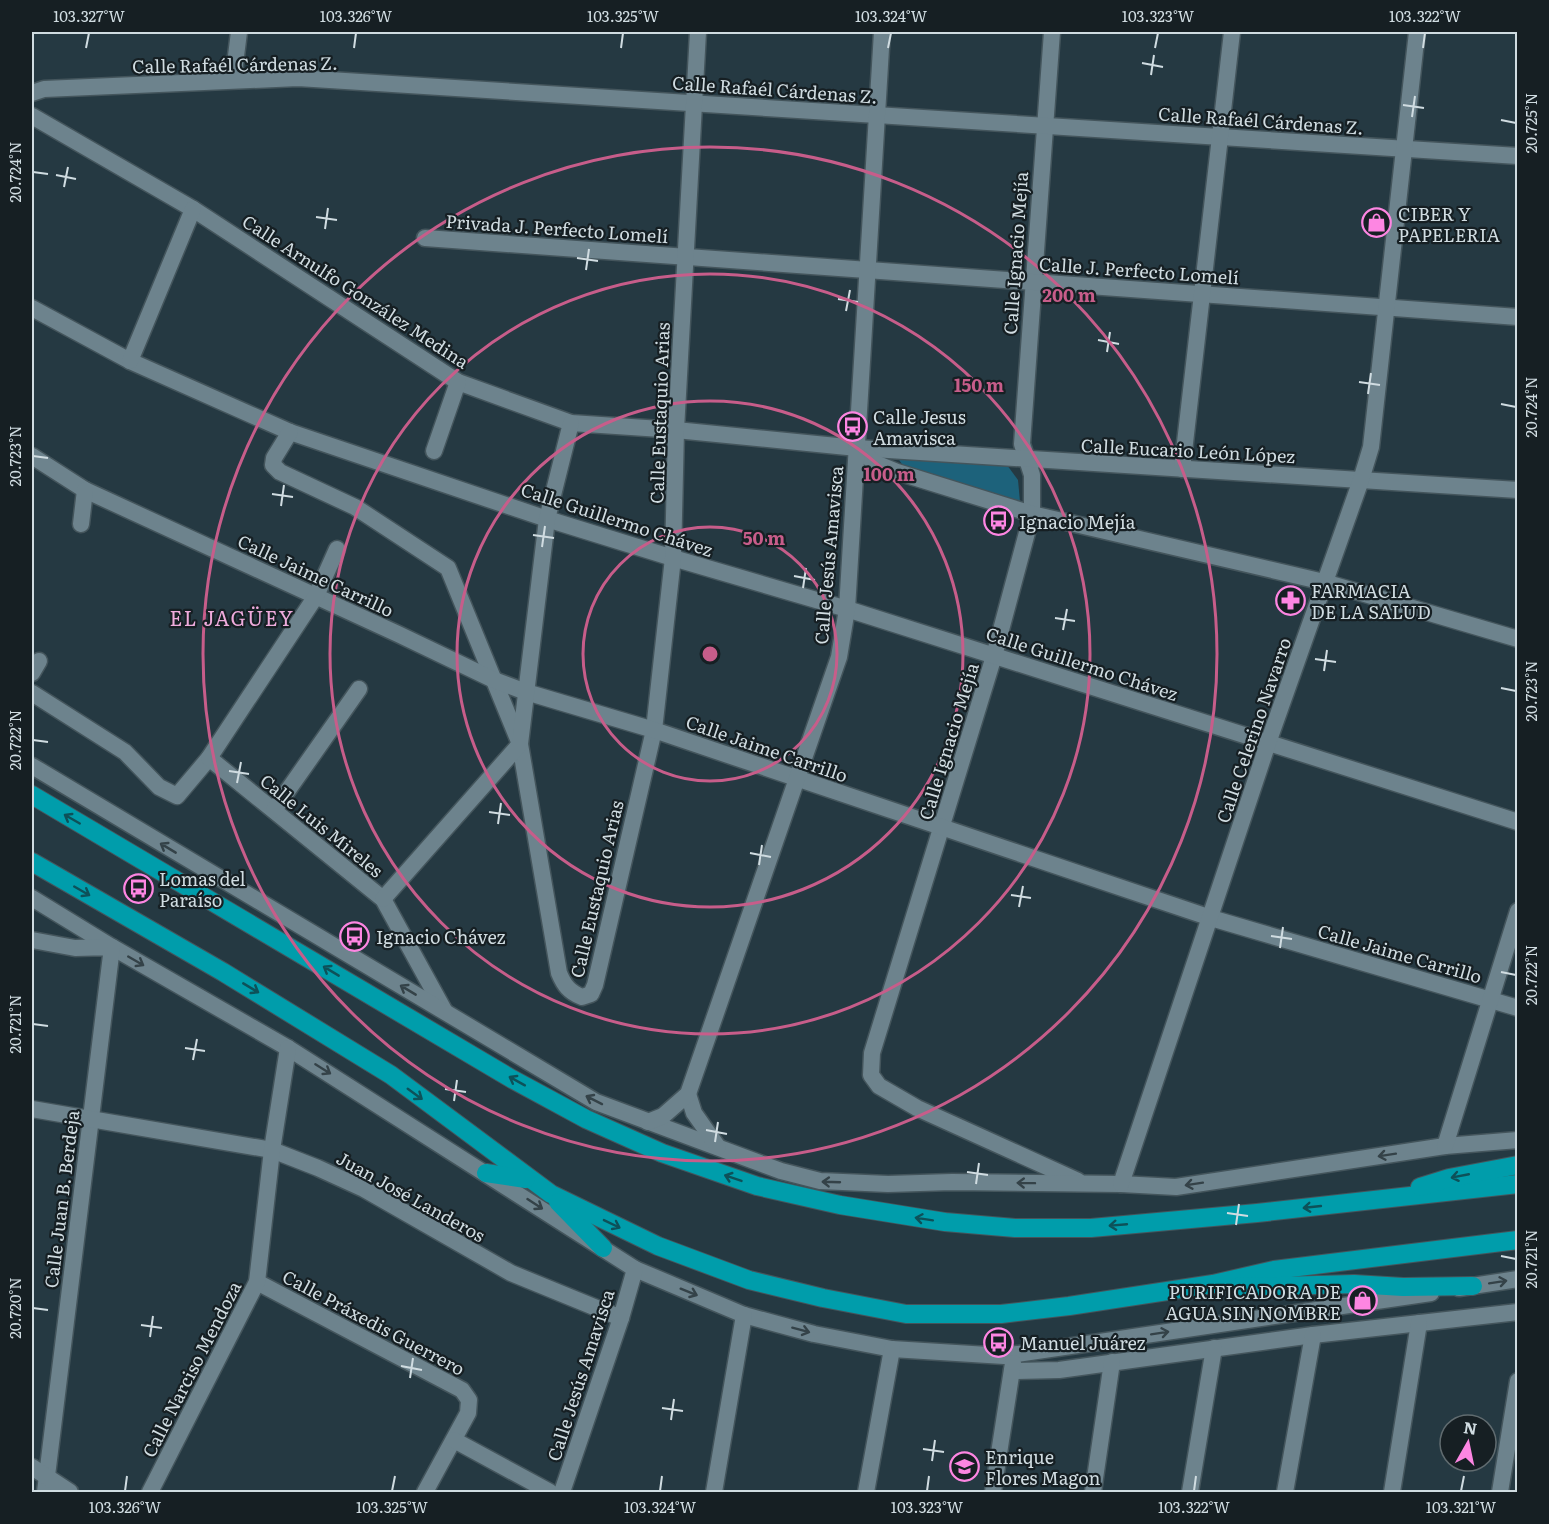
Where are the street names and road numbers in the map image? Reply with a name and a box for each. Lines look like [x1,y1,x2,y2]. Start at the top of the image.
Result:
street label: Calle Rafaél Cárdenas Z. [132,49,338,79]
street label: Calle Rafaél Cárdenas Z. [671,68,879,110]
street label: Calle Rafaél Cárdenas Z. [1157,99,1365,141]
street label: Calle Ignacio Mejía [996,170,1034,335]
street label: Calle Arnulfo González Medina [237,207,475,375]
street label: Privada J. Perfecto Lomelí [445,207,669,249]
street label: Calle J. Perfecto Lomelí [1038,250,1240,290]
street label: Calle Eustaquio Arias [642,322,676,504]
street label: Calle Eucario León López [1080,431,1296,469]
street label: Calle Jesús Amavisca [807,464,849,645]
street label: Calle Guillermo Chávez [518,475,717,563]
street label: Calle Jaime Carrillo [233,527,399,623]
street label: Calle Guillermo Chávez [983,619,1182,707]
street label: Calle Celerino Navarro [1209,634,1297,826]
street label: Calle Ignacio Mejía [911,659,985,823]
street label: Calle Jaime Carrillo [682,708,852,788]
street label: Calle Luis Mireles [255,767,389,883]
street label: Calle Eustaquio Arias [562,798,630,980]
street label: Calle Jaime Carrillo [1315,917,1485,989]
street label: Calle Juan B. Berdeja [37,1108,85,1289]
street label: Juan José Landeros [332,1144,490,1248]
street label: Calle Práxedis Guerrero [278,1262,470,1382]
street label: Calle Narciso Mendoza [135,1276,247,1462]
street label: Calle Jesús Amavisca [539,1285,621,1464]

